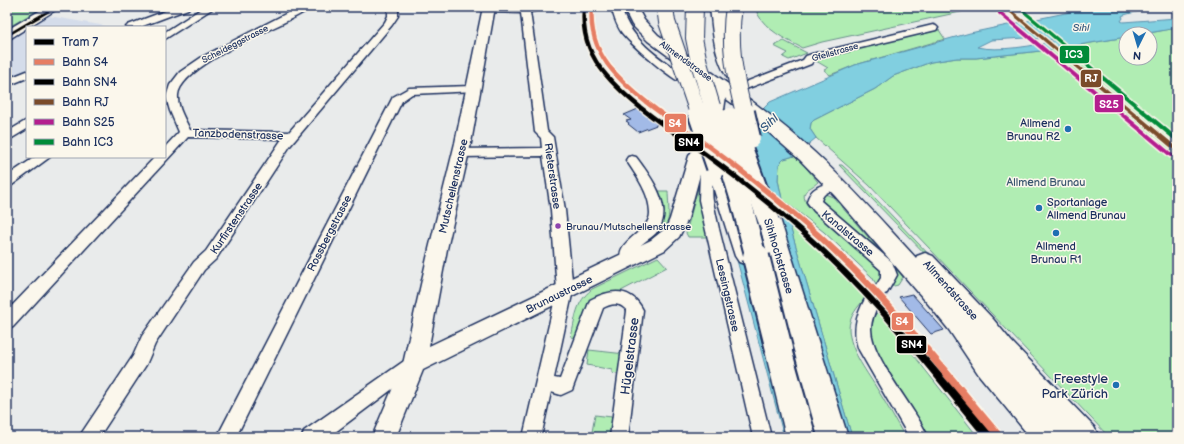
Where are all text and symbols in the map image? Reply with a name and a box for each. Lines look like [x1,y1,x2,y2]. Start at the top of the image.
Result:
water label: Sihl [1073,22,1090,34]
street label: Scheideggstrasse [200,23,271,66]
legend [26,26,166,158]
north arrow [1118,26,1158,66]
text: Tram 7 [62,35,98,50]
street label: Allmendstrasse [657,39,715,85]
street label: Gfellstrasse [810,40,860,64]
line badge: IC3 [1059,45,1090,64]
text: IC3 [1065,48,1084,61]
text: N [1132,49,1142,62]
text: Bahn S4 [62,55,109,70]
line badge: RJ [1080,69,1102,88]
text: RJ [1084,72,1099,85]
text: Bahn SN4 [62,75,118,90]
line badge: S25 [1094,94,1124,113]
text: Bahn RJ [62,95,109,110]
text: S25 [1099,98,1119,111]
water label: Sihl [757,110,783,136]
line badge: S4 [664,113,687,133]
text: Bahn S25 [62,115,115,130]
text: S4 [668,117,682,130]
place label: Allmend Brunau R2 [1007,117,1060,143]
marker: Allmend Brunau R2 [1063,124,1073,134]
street label: Tanzbodenstrasse [192,126,284,143]
line badge: SN4 [674,133,704,152]
text: Bahn IC3 [62,135,113,150]
text: SN4 [678,136,700,149]
street label: Mutschellenstrasse [436,137,471,235]
street label: Rieterstrasse [541,142,564,210]
park label: Allmend Brunau [1007,176,1085,189]
street label: Kurfirstenstrasse [208,180,265,257]
street label: Rossbergstrasse [305,192,355,274]
place label: Sportanlage Allmend Brunau [1047,196,1126,222]
marker: Sportanlage Allmend Brunau [1034,203,1044,213]
street label: Kanalstrasse [819,208,877,259]
street label: Sihlhochstrasse [761,217,796,296]
marker: Brunau/Mutschellenstrasse [553,221,563,231]
place label: Brunau/Mutschellenstrasse [566,221,691,233]
marker: Allmend Brunau R1 [1051,228,1061,238]
place label: Allmend Brunau R1 [1030,240,1082,266]
street label: Lessingstrasse [713,257,742,333]
street label: Allmendstrasse [920,258,981,323]
street label: Brunaustrasse [524,273,595,316]
line badge: S4 [891,312,914,331]
text: S4 [895,315,909,328]
street label: Hügelstrasse [617,316,643,396]
line badge: SN4 [896,335,927,354]
text: SN4 [901,338,923,351]
place label: Freestyle Park Zürich [1042,371,1108,402]
marker: Freestyle Park Zürich [1111,380,1121,390]

